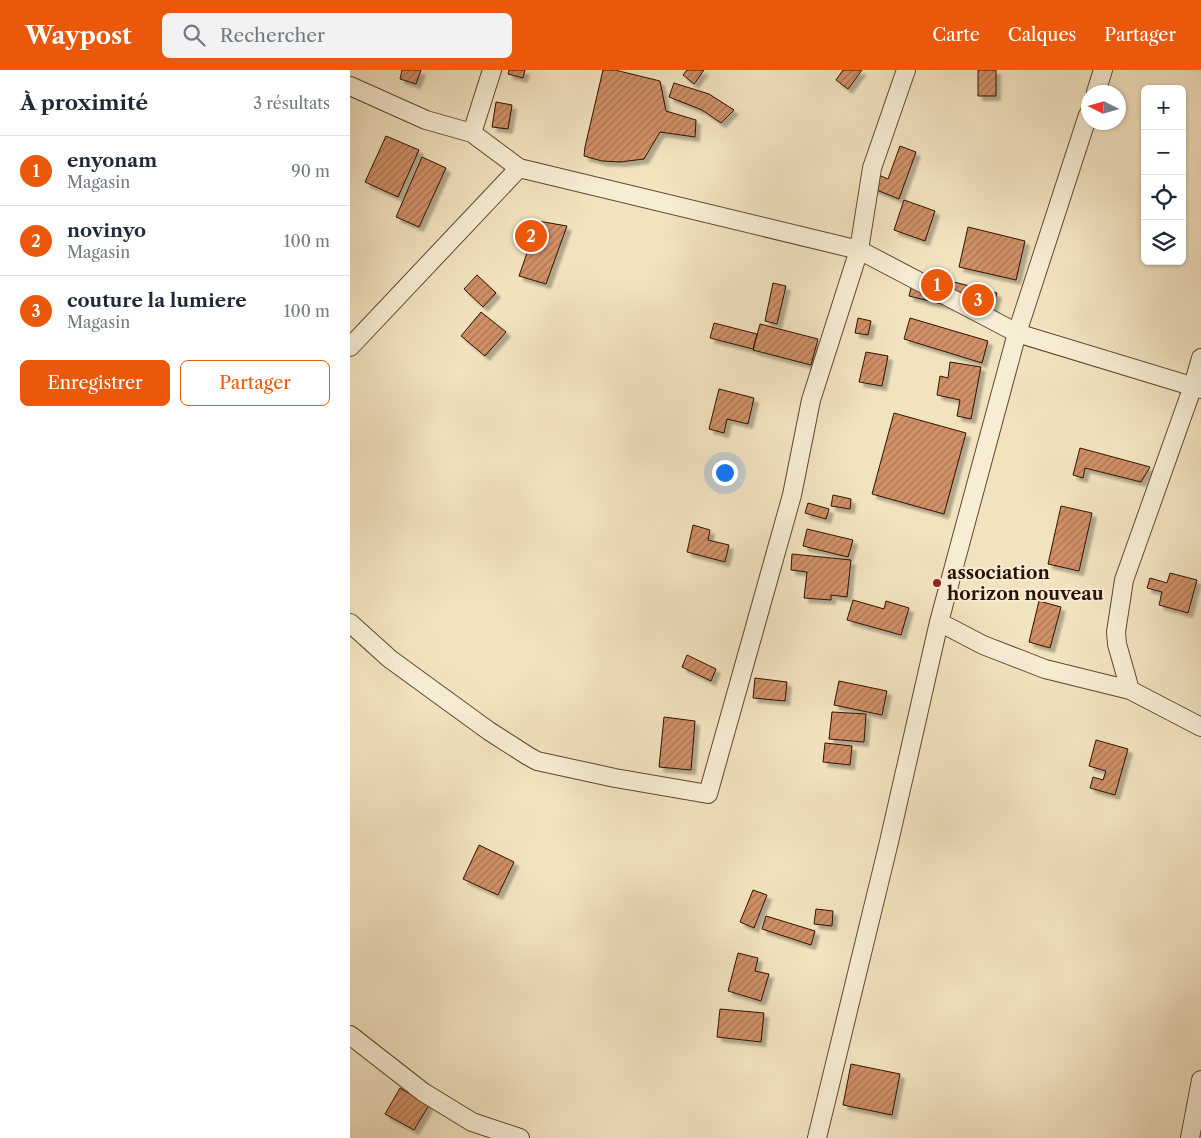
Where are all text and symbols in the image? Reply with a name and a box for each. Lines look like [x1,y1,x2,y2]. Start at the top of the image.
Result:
search box [162,13,512,58]
text: Waypost [25,21,132,50]
icon: search [180,21,208,49]
text: Rechercher [220,24,325,47]
text: Carte [932,24,980,46]
text: Calques [1008,24,1076,46]
text: Partager [1104,24,1176,46]
north arrow [1081,85,1126,130]
map controls [1141,85,1186,265]
button: + [1141,85,1186,130]
text: À proximité [20,90,148,115]
text: 3 résultats [253,93,330,113]
button: − [1141,130,1186,175]
text: enyonam [67,149,157,172]
text: 1 [32,161,40,181]
text: 90 m [291,161,330,181]
text: Magasin [67,172,130,192]
button: locate [1141,175,1186,220]
pin: 2 [515,217,547,255]
text: novinyo [67,219,146,242]
button: layers [1141,220,1186,265]
text: 2 [31,231,41,251]
text: 100 m [284,231,330,251]
text: Magasin [67,242,130,262]
pin: 1 [921,266,953,304]
pin: 3 [962,281,994,319]
text: couture la lumiere [67,289,247,312]
text: 3 [31,301,41,321]
text: 100 m [284,301,330,321]
text: Magasin [67,312,130,332]
button: Enregistrer [20,360,170,406]
button: Partager [180,360,330,406]
your location [712,460,738,486]
place label: association horizon nouveau [947,562,1104,605]
marker: association horizon nouveau [931,577,943,589]

